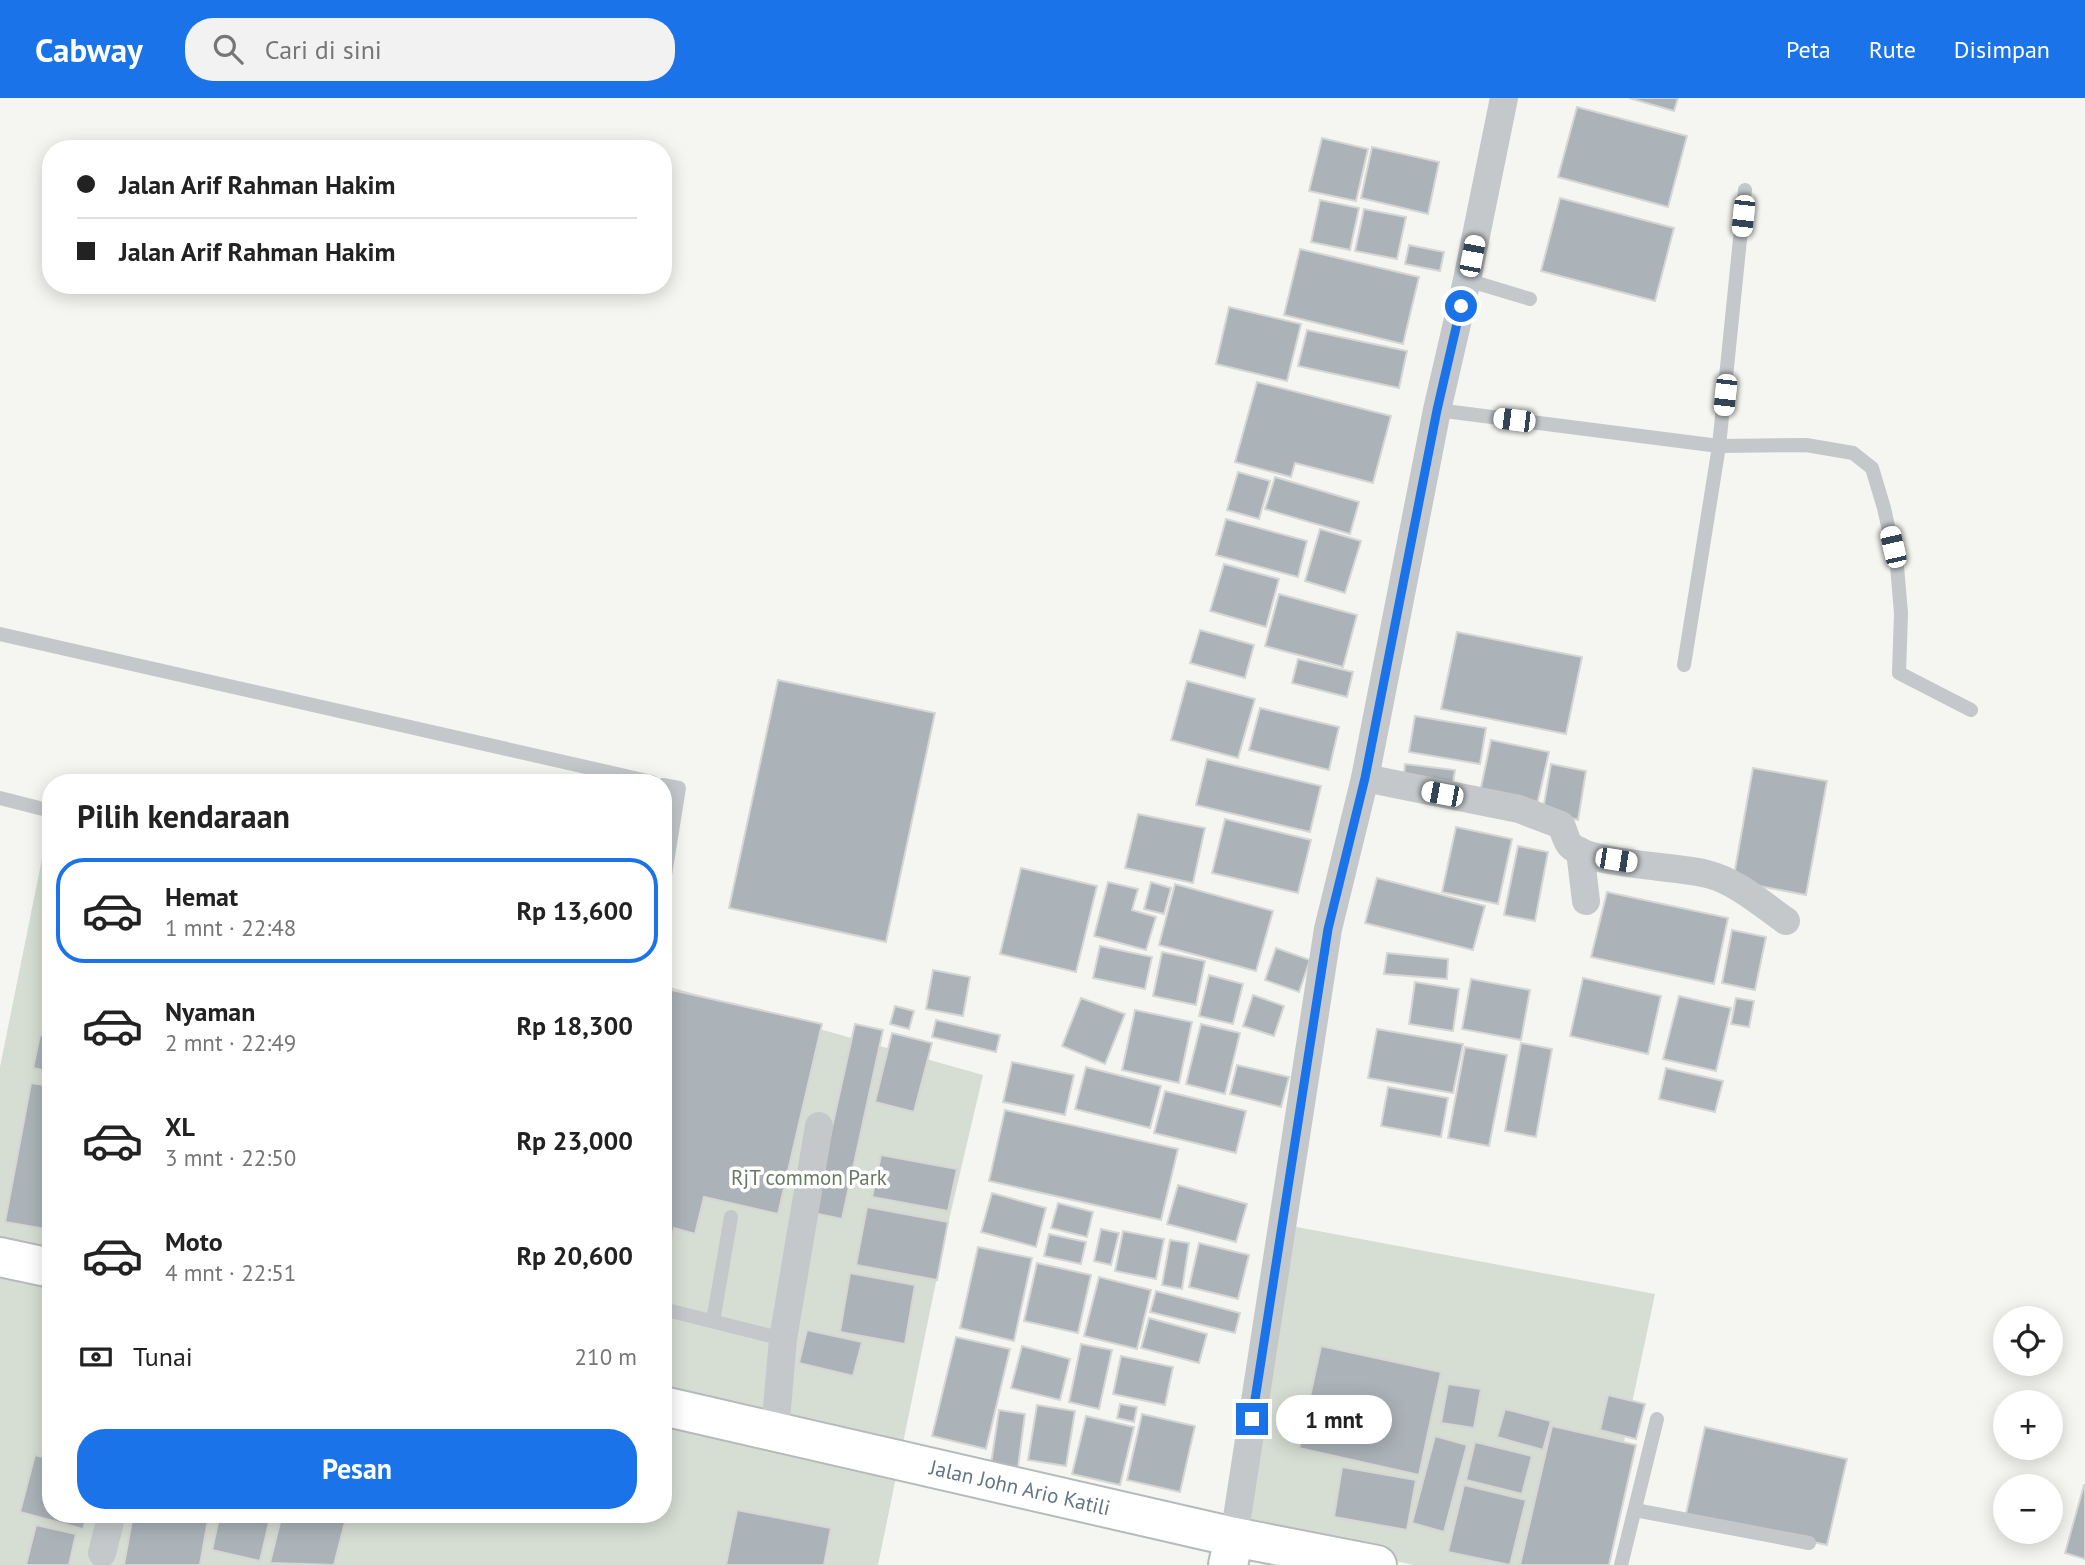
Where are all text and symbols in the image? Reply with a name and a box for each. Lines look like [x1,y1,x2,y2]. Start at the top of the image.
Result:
search box [185,18,675,81]
text: Cabway [35,28,143,71]
icon: search [209,30,247,68]
text: Cari di sini [265,33,382,66]
text: Peta [1786,34,1831,65]
text: Rute [1869,34,1916,65]
text: Disimpan [1954,34,2050,65]
text: Jalan Arif Rahman Hakim [119,168,395,201]
car [1731,194,1756,238]
car [1458,233,1487,279]
text: Jalan Arif Rahman Hakim [119,235,395,268]
route start [1445,290,1477,322]
car [1713,373,1738,417]
car [1492,407,1537,433]
car [1879,524,1908,570]
car [1420,780,1465,808]
text: Pilih kendaraan [77,795,290,837]
car [1594,846,1639,874]
icon: car [81,879,144,942]
text: Hemat [165,880,238,913]
text: Rp 13,600 [516,894,633,927]
text: 1 mnt · 22:48 [165,913,296,942]
icon: car [81,994,144,1057]
text: Nyaman [165,995,255,1028]
text: Rp 18,300 [516,1009,633,1042]
text: 2 mnt · 22:49 [165,1028,296,1057]
icon: car [81,1109,144,1172]
text: XL [165,1110,195,1143]
text: Rp 23,000 [516,1124,633,1157]
text: 3 mnt · 22:50 [165,1143,296,1172]
park label: RjT common Park [731,1164,887,1191]
icon: car [81,1224,144,1287]
text: Moto [165,1225,223,1258]
text: Rp 20,600 [516,1239,633,1272]
text: 4 mnt · 22:51 [165,1258,296,1287]
map controls [1993,1306,2063,1544]
button: locate [1993,1306,2063,1376]
icon: cash [77,1338,115,1376]
text: Tunai [133,1340,193,1373]
text: 210 m [575,1342,637,1371]
button: + [1993,1390,2063,1460]
callout: 1 mnt [1276,1394,1392,1444]
route end [1236,1403,1268,1435]
text: 1 mnt [1305,1405,1363,1434]
button: Pesan [77,1429,637,1509]
street label: Jalan John Ario Katili [926,1453,1113,1521]
button: − [1993,1474,2063,1544]

